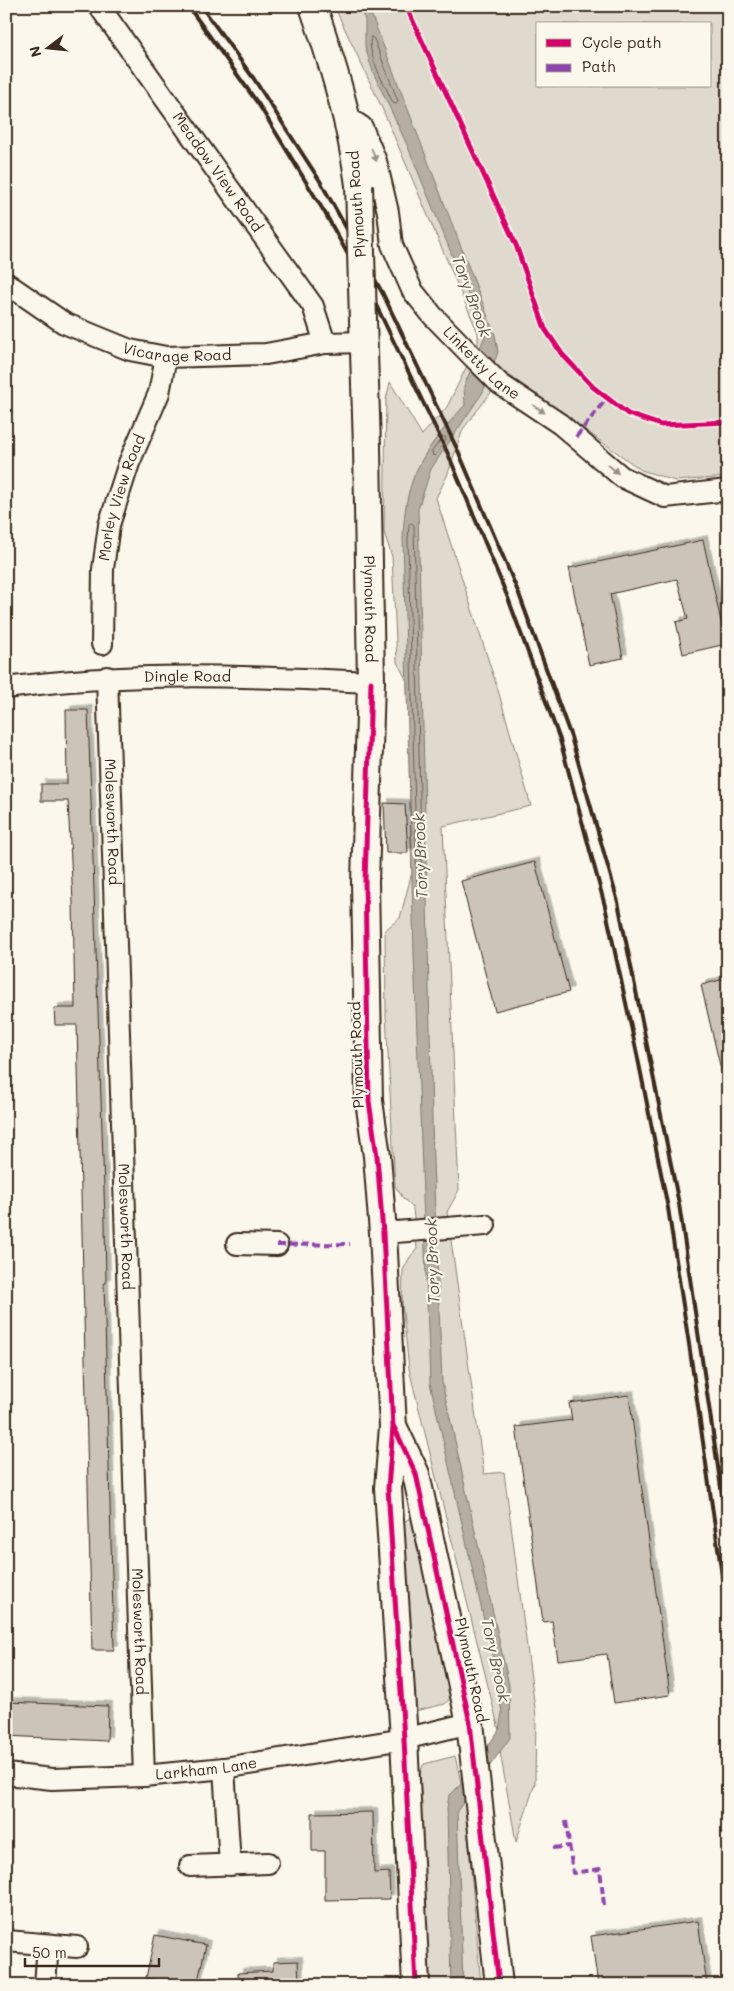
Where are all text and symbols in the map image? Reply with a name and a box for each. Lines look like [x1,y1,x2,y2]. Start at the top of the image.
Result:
north arrow [22,22,72,72]
legend [536,22,712,88]
text: Cycle path [582,32,661,52]
text: N [24,44,46,59]
text: Path [582,56,616,76]
street label: Meadow View Road [169,108,268,235]
one-way arrow [371,148,378,163]
street label: Plymouth Road [342,150,370,258]
water label: Tory Brook [448,252,497,340]
street label: Linketty Lane [439,322,524,404]
street label: Vicarage Road [120,337,232,366]
one-way arrow [532,405,546,414]
street label: Morley View Road [93,431,149,562]
one-way arrow [607,463,619,475]
street label: Plymouth Road [360,555,382,663]
street label: Dingle Road [144,665,231,686]
street label: Molesworth Road [101,758,125,885]
water label: Tory Brook [408,813,431,899]
street label: Plymouth Road [344,1001,368,1109]
street label: Molesworth Road [114,1163,139,1290]
water label: Tory Brook [420,1218,443,1304]
street label: Molesworth Road [128,1568,152,1695]
street label: Plymouth Road [451,1615,493,1724]
water label: Tory Brook [477,1616,516,1704]
street label: Larkham Lane [154,1752,258,1784]
scale bar [25,1936,159,1968]
text: 50 m [32,1942,67,1962]

